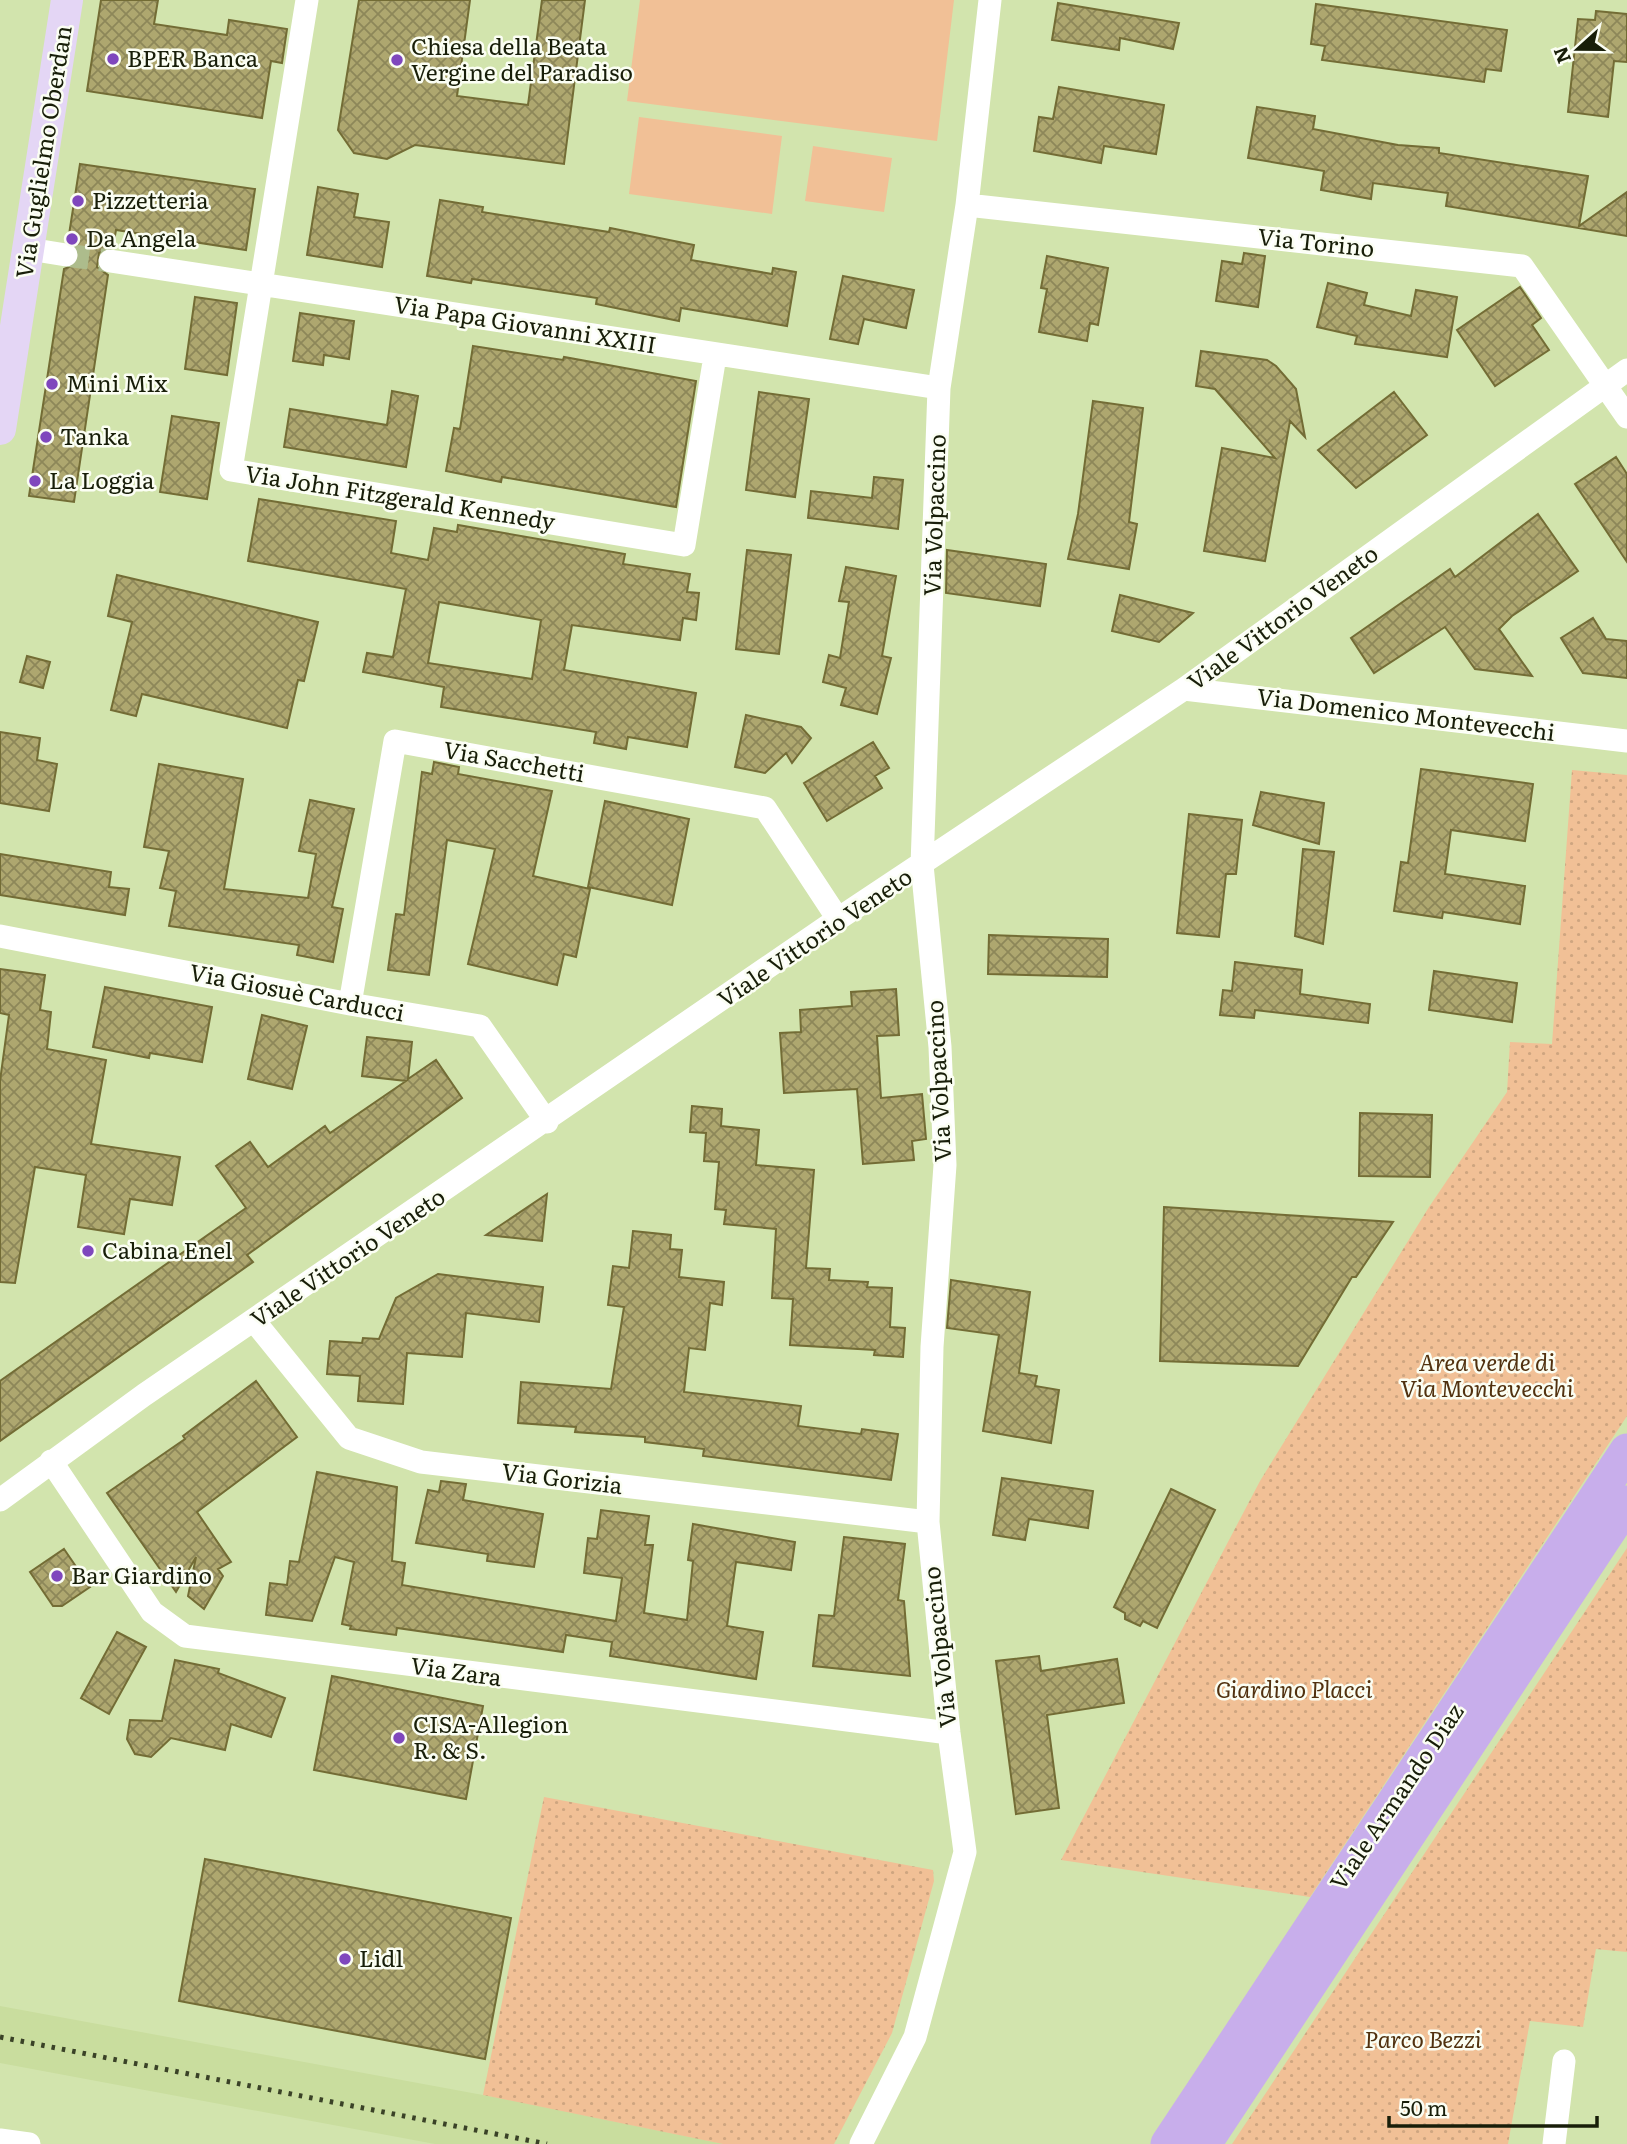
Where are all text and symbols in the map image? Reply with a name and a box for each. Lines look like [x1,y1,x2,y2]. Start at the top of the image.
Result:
north arrow [1543,14,1613,84]
street label: Via Guglielmo Oberdan [5,23,79,281]
place label: Chiesa della Beata Vergine del Paradiso [411,28,633,88]
place label: BPER Banca [127,40,259,74]
text: N [1545,43,1577,68]
marker: BPER Banca [105,51,121,67]
marker: Chiesa della Beata Vergine del Paradiso [389,52,405,68]
place label: Pizzetteria [92,182,209,216]
marker: Pizzetteria [70,193,86,209]
street label: Via Torino [1256,218,1376,264]
place label: Da Angela [86,220,197,254]
marker: Da Angela [64,231,80,247]
street label: Via Papa Giovanni XXIII [392,285,659,361]
place label: Mini Mix [66,365,168,399]
marker: Mini Mix [44,376,60,392]
place label: Tanka [60,418,130,452]
marker: Tanka [38,429,54,445]
street label: Via Volpaccino [913,433,953,597]
street label: Via John Fitzgerald Kennedy [243,455,558,537]
place label: La Loggia [49,462,155,496]
marker: La Loggia [27,473,43,489]
street label: Viale Vittorio Veneto [1179,535,1384,697]
street label: Via Domenico Montevecchi [1255,678,1558,748]
street label: Via Sacchetti [441,731,588,789]
street label: Viale Vittorio Veneto [710,858,918,1014]
street label: Via Giosuè Carducci [187,954,408,1029]
street label: Via Volpaccino [916,999,958,1163]
street label: Viale Vittorio Veneto [243,1178,451,1334]
place label: Cabina Enel [102,1232,233,1266]
marker: Cabina Enel [80,1243,96,1259]
park label: Area verde di Via Montevecchi [1400,1344,1574,1404]
street label: Via Gorizia [500,1453,625,1501]
place label: Bar Giardino [71,1557,212,1591]
street label: Via Volpaccino [913,1565,963,1730]
marker: Bar Giardino [49,1568,65,1584]
street label: Via Zara [408,1647,505,1693]
park label: Giardino Placci [1216,1671,1372,1705]
street label: Viale Armando Diaz [1320,1696,1470,1896]
place label: CISA-Allegion R. & S. [413,1706,568,1766]
marker: CISA-Allegion R. & S. [391,1730,407,1746]
place label: Lidl [359,1940,403,1974]
marker: Lidl [337,1951,353,1967]
park label: Parco Bezzi [1364,2021,1482,2055]
scale bar [1389,2084,1597,2128]
text: 50 m [1400,2091,1447,2122]

